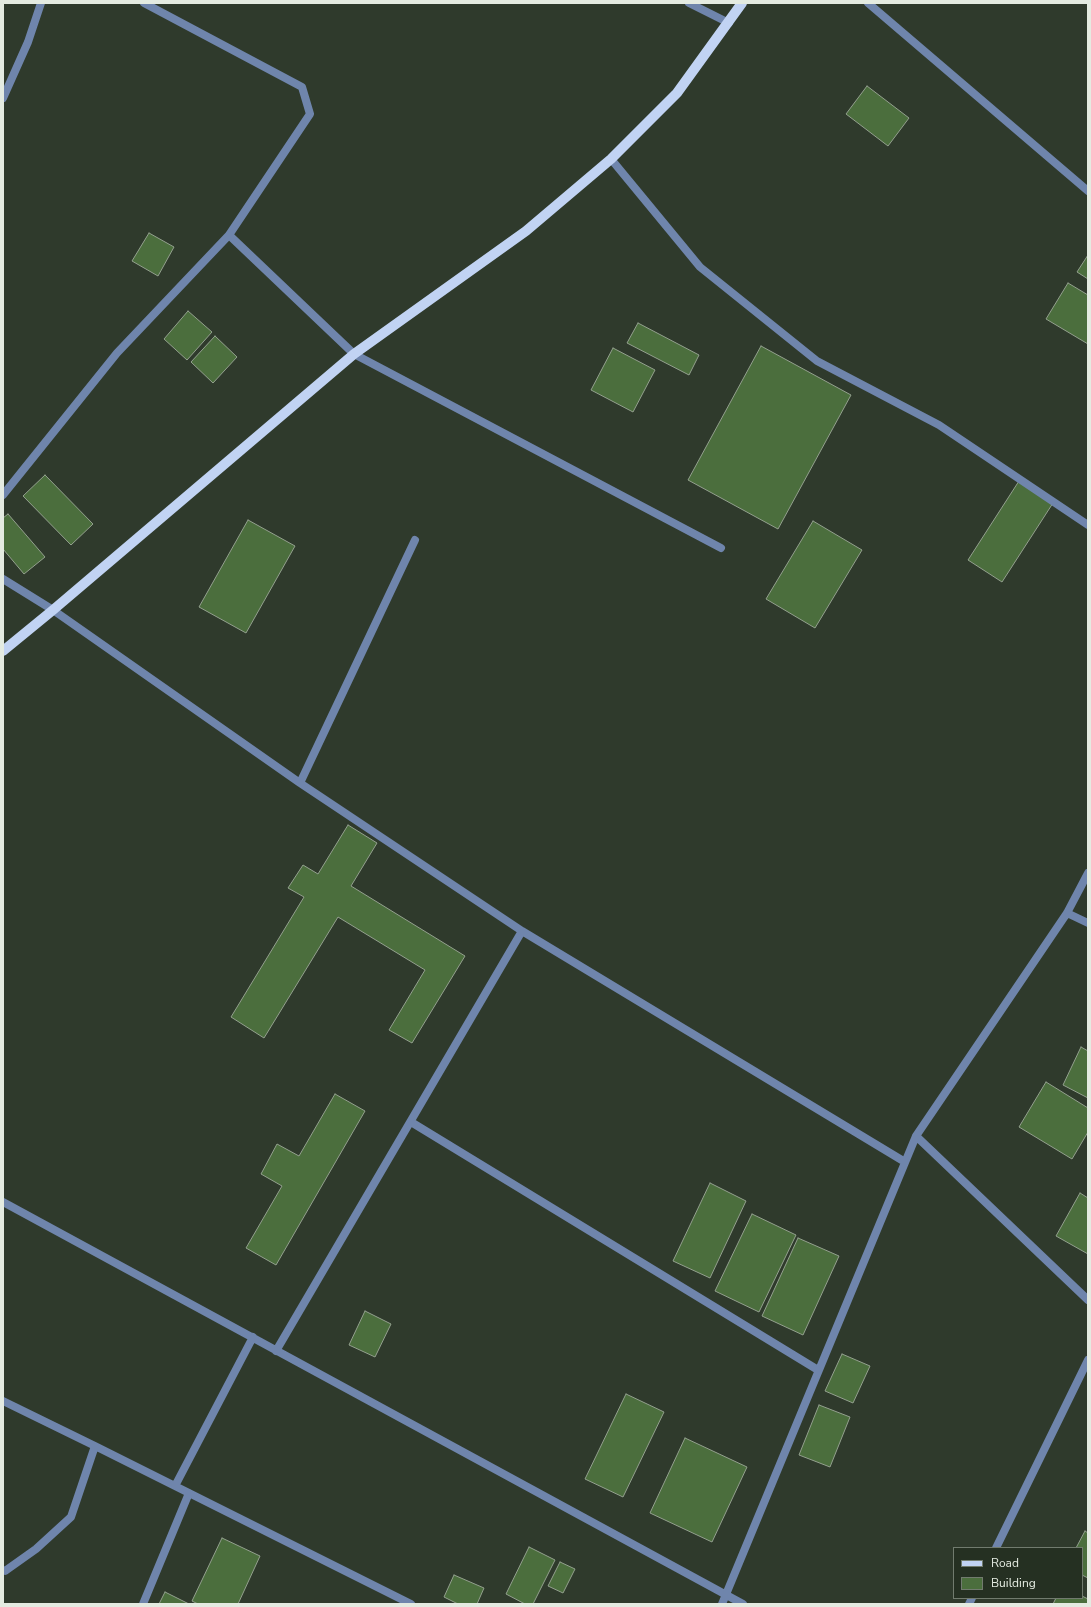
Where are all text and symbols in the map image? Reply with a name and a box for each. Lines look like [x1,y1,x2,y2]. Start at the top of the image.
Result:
legend [953,1547,1083,1599]
text: Road [991,1555,1019,1571]
text: Building [991,1575,1036,1591]

